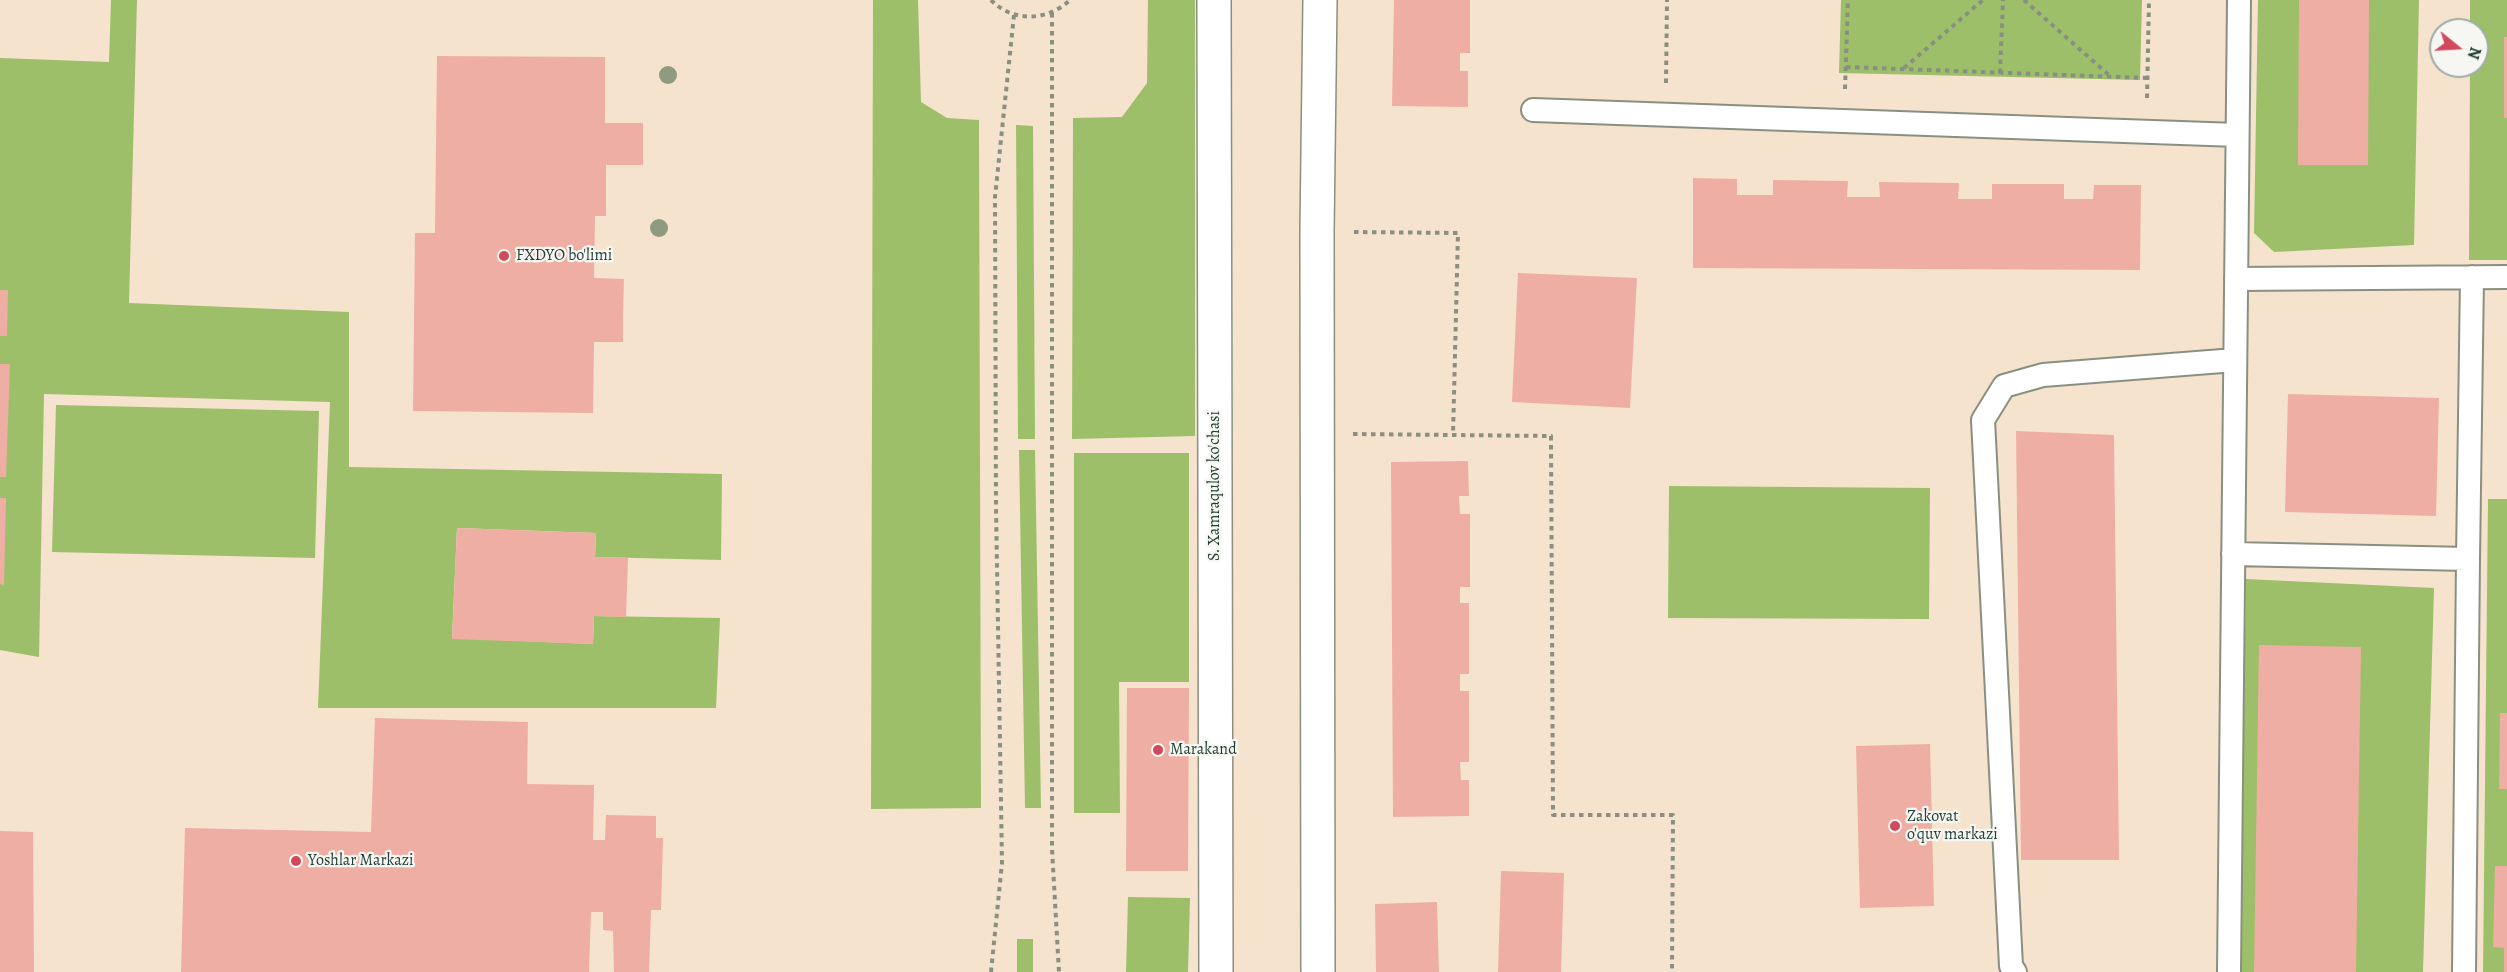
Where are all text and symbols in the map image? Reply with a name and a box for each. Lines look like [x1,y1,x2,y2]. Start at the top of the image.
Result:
north arrow [2429,18,2489,78]
text: N [2462,44,2486,62]
place label: FXDYO bo'limi [516,246,612,266]
marker: FXDYO bo'limi [497,249,511,263]
street label: S. Xamraqulov ko'chasi [1205,411,1225,561]
place label: Marakand [1170,740,1237,760]
marker: Marakand [1151,743,1165,757]
place label: Zakovat o'quv markazi [1907,807,1998,845]
marker: Zakovat o'quv markazi [1888,819,1902,833]
place label: Yoshlar Markazi [308,851,414,871]
marker: Yoshlar Markazi [289,854,303,868]

